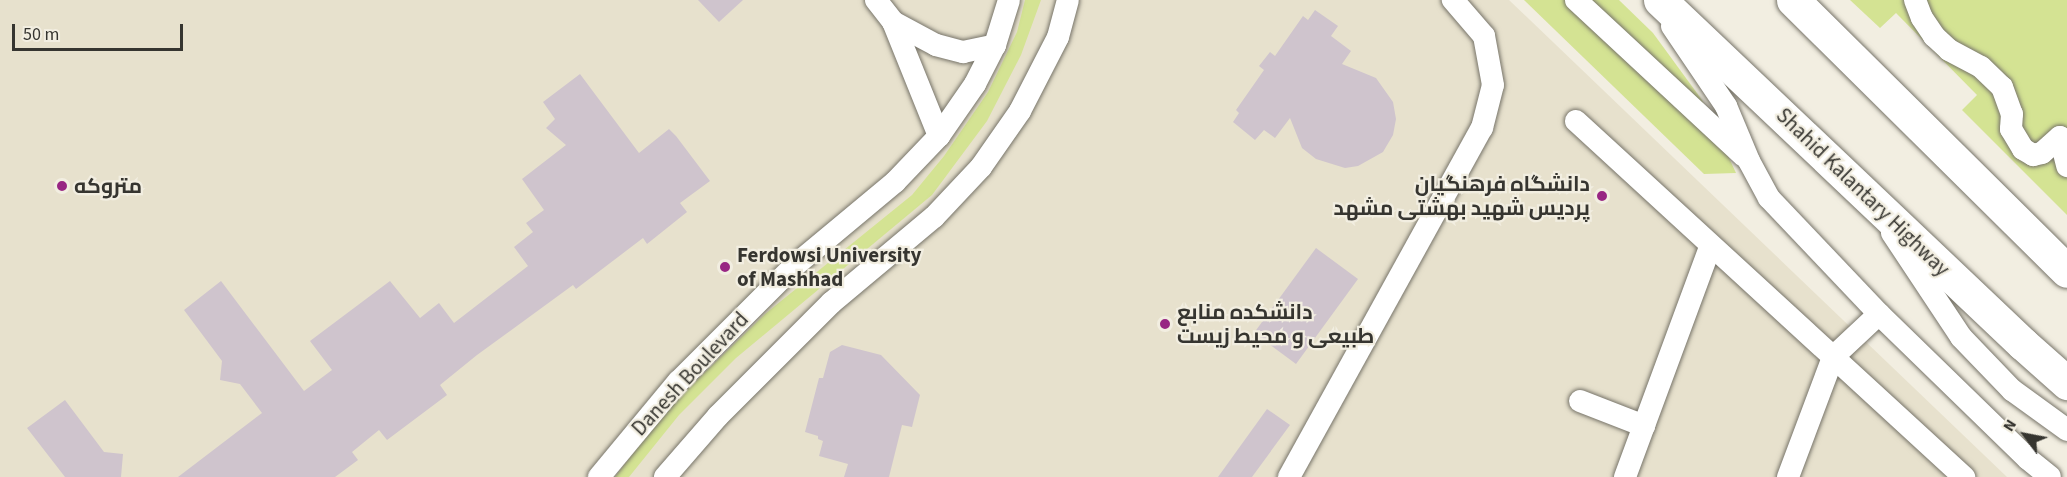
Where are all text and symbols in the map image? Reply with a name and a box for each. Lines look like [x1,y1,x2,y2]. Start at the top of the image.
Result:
scale bar [15,12,186,50]
text: 50 m [23,22,59,47]
street label: Shahid Kalantary Highway [1771,103,1955,281]
place label: دانشگاه فرهنگیان پردیس شهید بهشتی مشهد [1334,171,1590,221]
place label: متروکه [74,173,142,199]
marker: متروکه [55,179,69,193]
marker: دانشگاه فرهنگیان پردیس شهید بهشتی مشهد [1595,189,1609,203]
place label: Ferdowsi University of Mashhad [737,242,921,292]
marker: Ferdowsi University of Mashhad [718,260,732,274]
place label: دانشکده منابع طبیعی و محیط زیست [1177,299,1374,349]
street label: Danesh Boulevard [626,307,754,441]
marker: دانشکده منابع طبیعی و محیط زیست [1158,317,1172,331]
north arrow [1995,405,2055,465]
text: N [1998,415,2022,436]

